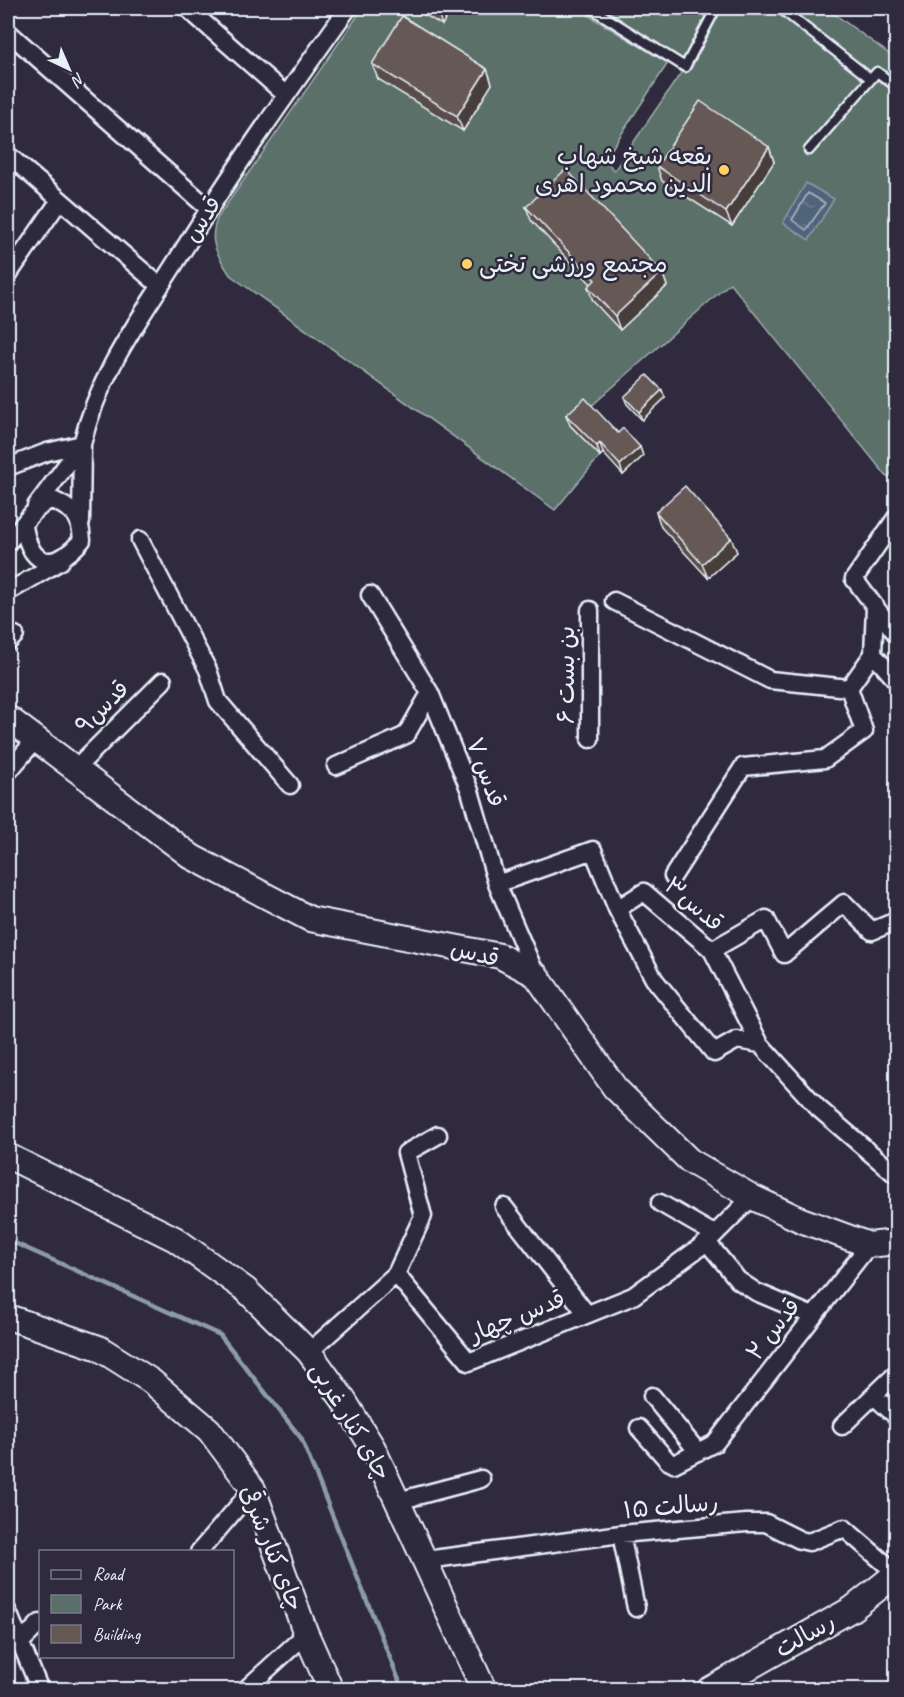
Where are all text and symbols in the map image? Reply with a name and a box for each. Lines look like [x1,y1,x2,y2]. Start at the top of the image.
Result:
north arrow [39,39,99,99]
text: N [66,68,89,92]
place label: بقعه شیخ شهاب الدین محمود اهرى [535,141,712,199]
marker: بقعه شیخ شهاب الدین محمود اهرى [717,163,731,177]
street label: قدس [176,190,228,248]
place label: مجتمع ورزشی تختی [479,249,667,281]
marker: مجتمع ورزشی تختی [460,257,474,271]
street label: بن بست ۶ [551,626,581,724]
street label: قدس۹ [69,674,135,740]
street label: قدس ۷ [460,733,512,811]
street label: قدس۳ [658,870,730,938]
street label: قدس [448,932,502,974]
street label: قدس چهار [463,1283,569,1350]
street label: قدس ۲ [739,1292,807,1366]
street label: چای کنار غربی [304,1356,398,1486]
street label: چای کنار شرقی [233,1481,311,1615]
street label: رسالت ۱۵ [622,1487,720,1525]
legend [39,1550,234,1658]
text: Road [93,1563,126,1585]
text: Park [93,1593,123,1615]
street label: رسالت [770,1606,840,1664]
text: Building [93,1623,142,1645]

